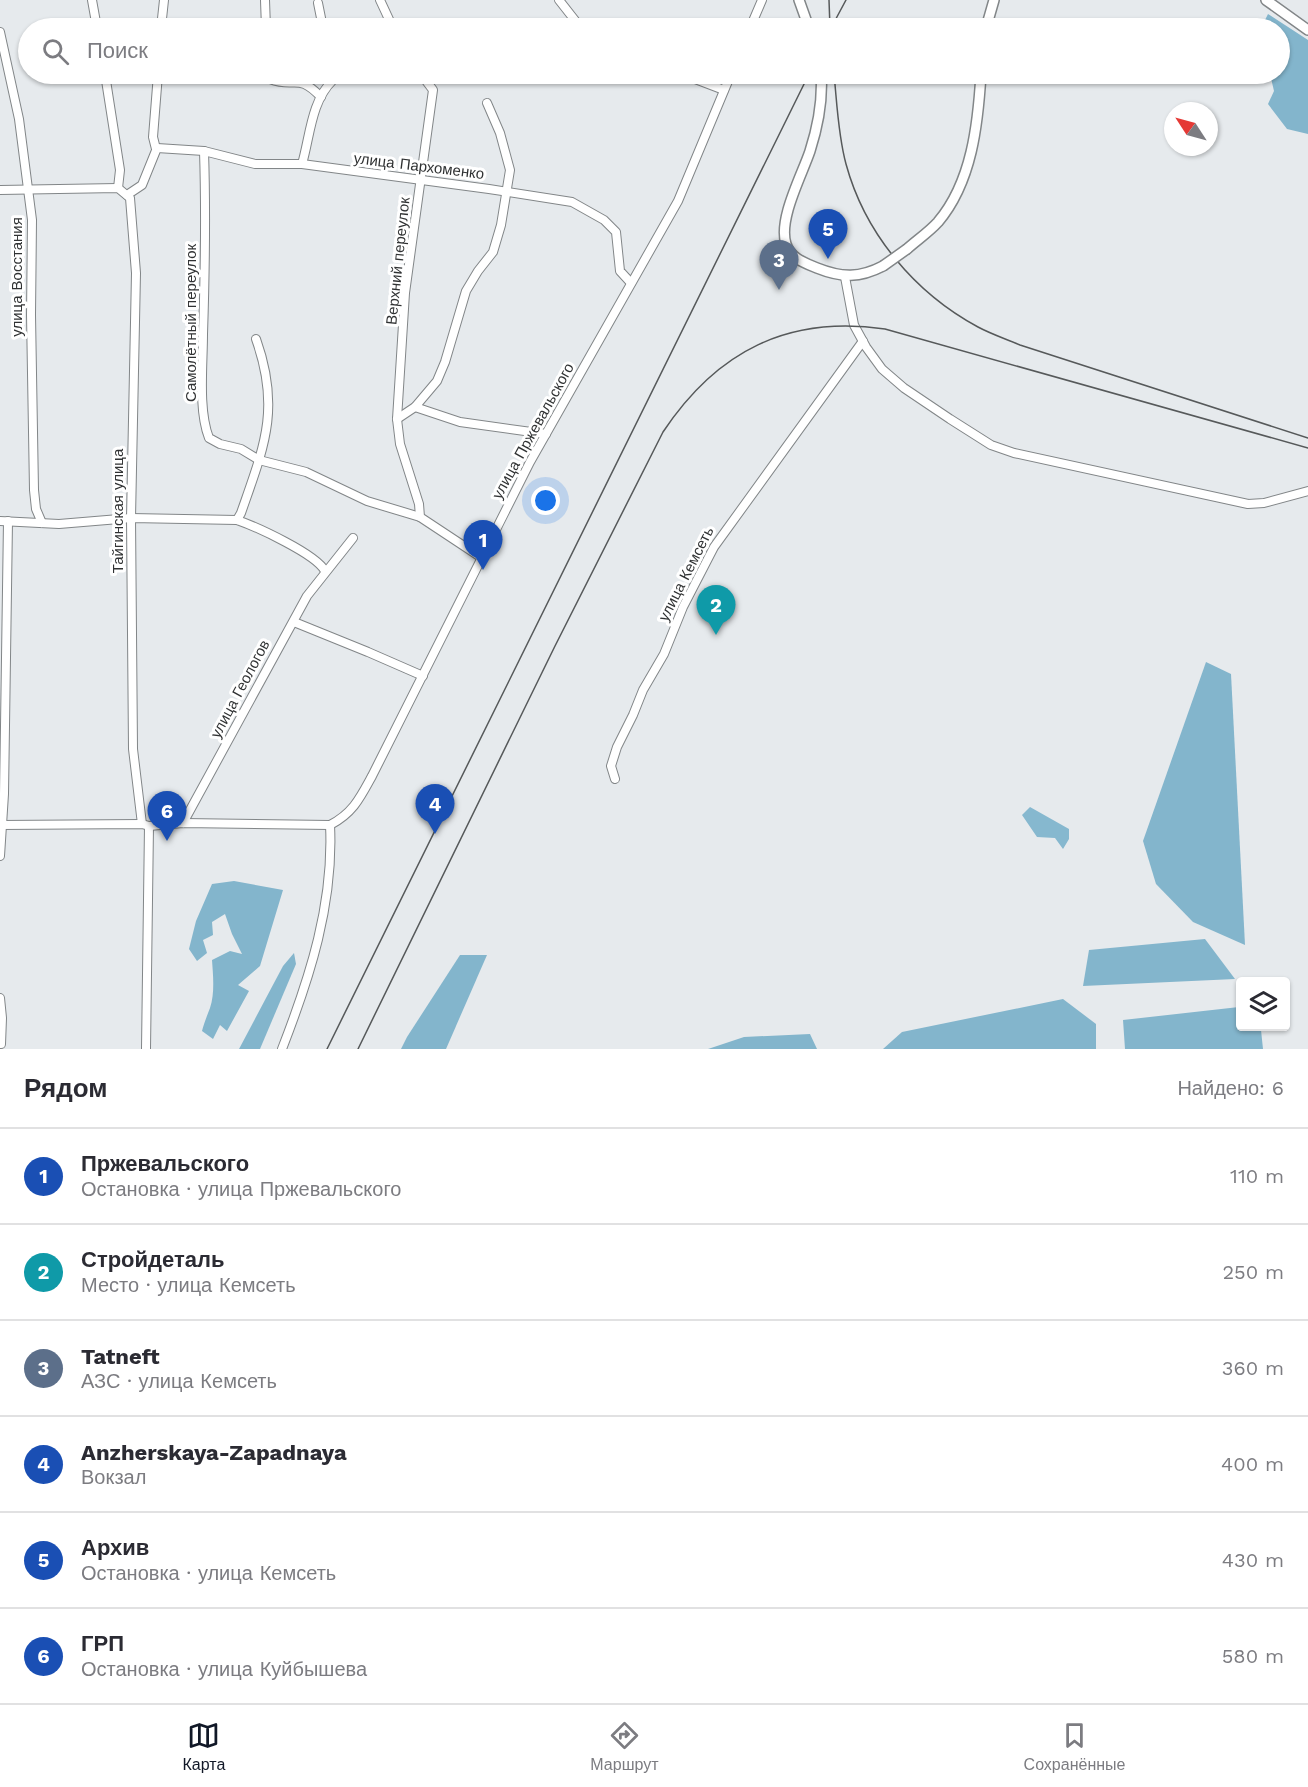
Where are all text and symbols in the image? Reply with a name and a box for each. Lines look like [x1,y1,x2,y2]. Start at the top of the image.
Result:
search box [18,18,1290,84]
icon: search [39,35,72,68]
text: Поиск [87,38,148,63]
north arrow [1164,102,1218,156]
street label: улица Пархоменко [353,149,485,183]
street label: Верхний переулок [382,196,414,326]
pin: 5 [808,210,848,259]
street label: улица Восстания [8,217,26,337]
pin: 3 [760,240,798,290]
street label: Самолётный переулок [182,243,200,402]
street label: улица Пржевальского [488,360,578,502]
street label: Тайгинская улица [109,448,127,573]
your location [531,486,560,515]
pin: 1 [464,520,502,570]
street label: улица Кемсеть [654,524,718,624]
pin: 2 [696,586,736,635]
street label: улица Геологов [207,637,273,741]
pin: 4 [416,784,454,834]
pin: 6 [148,792,186,841]
map controls [1236,977,1290,1031]
button: layers [1236,977,1290,1031]
text: Рядом [24,1073,107,1103]
text: Найдено: 6 [1177,1076,1284,1100]
text: Пржевальского [81,1151,249,1176]
text: 1 [39,1164,48,1188]
text: 110 m [1230,1164,1284,1188]
text: Остановка · улица Пржевальского [81,1177,401,1201]
text: Стройдеталь [81,1247,224,1272]
text: 2 [38,1260,49,1284]
text: 250 m [1222,1260,1284,1284]
text: Место · улица Кемсеть [81,1273,296,1297]
text: Tatneft [81,1344,160,1369]
text: 3 [38,1356,49,1380]
text: 360 m [1222,1356,1284,1380]
text: АЗС · улица Кемсеть [81,1369,277,1393]
text: Anzherskaya-Zapadnaya [81,1440,347,1465]
text: 4 [37,1452,50,1476]
text: 400 m [1221,1452,1284,1476]
text: Вокзал [81,1465,146,1489]
text: Архив [81,1535,149,1560]
text: 5 [38,1548,49,1572]
text: 430 m [1222,1548,1284,1572]
text: Остановка · улица Кемсеть [81,1561,336,1585]
text: ГРП [81,1631,124,1656]
text: 6 [37,1644,50,1668]
text: 580 m [1222,1644,1284,1668]
text: Остановка · улица Куйбышева [81,1657,367,1681]
tab: Карта [183,1719,225,1774]
tab: Маршрут [590,1719,659,1774]
tab: Сохранённые [1024,1719,1125,1774]

